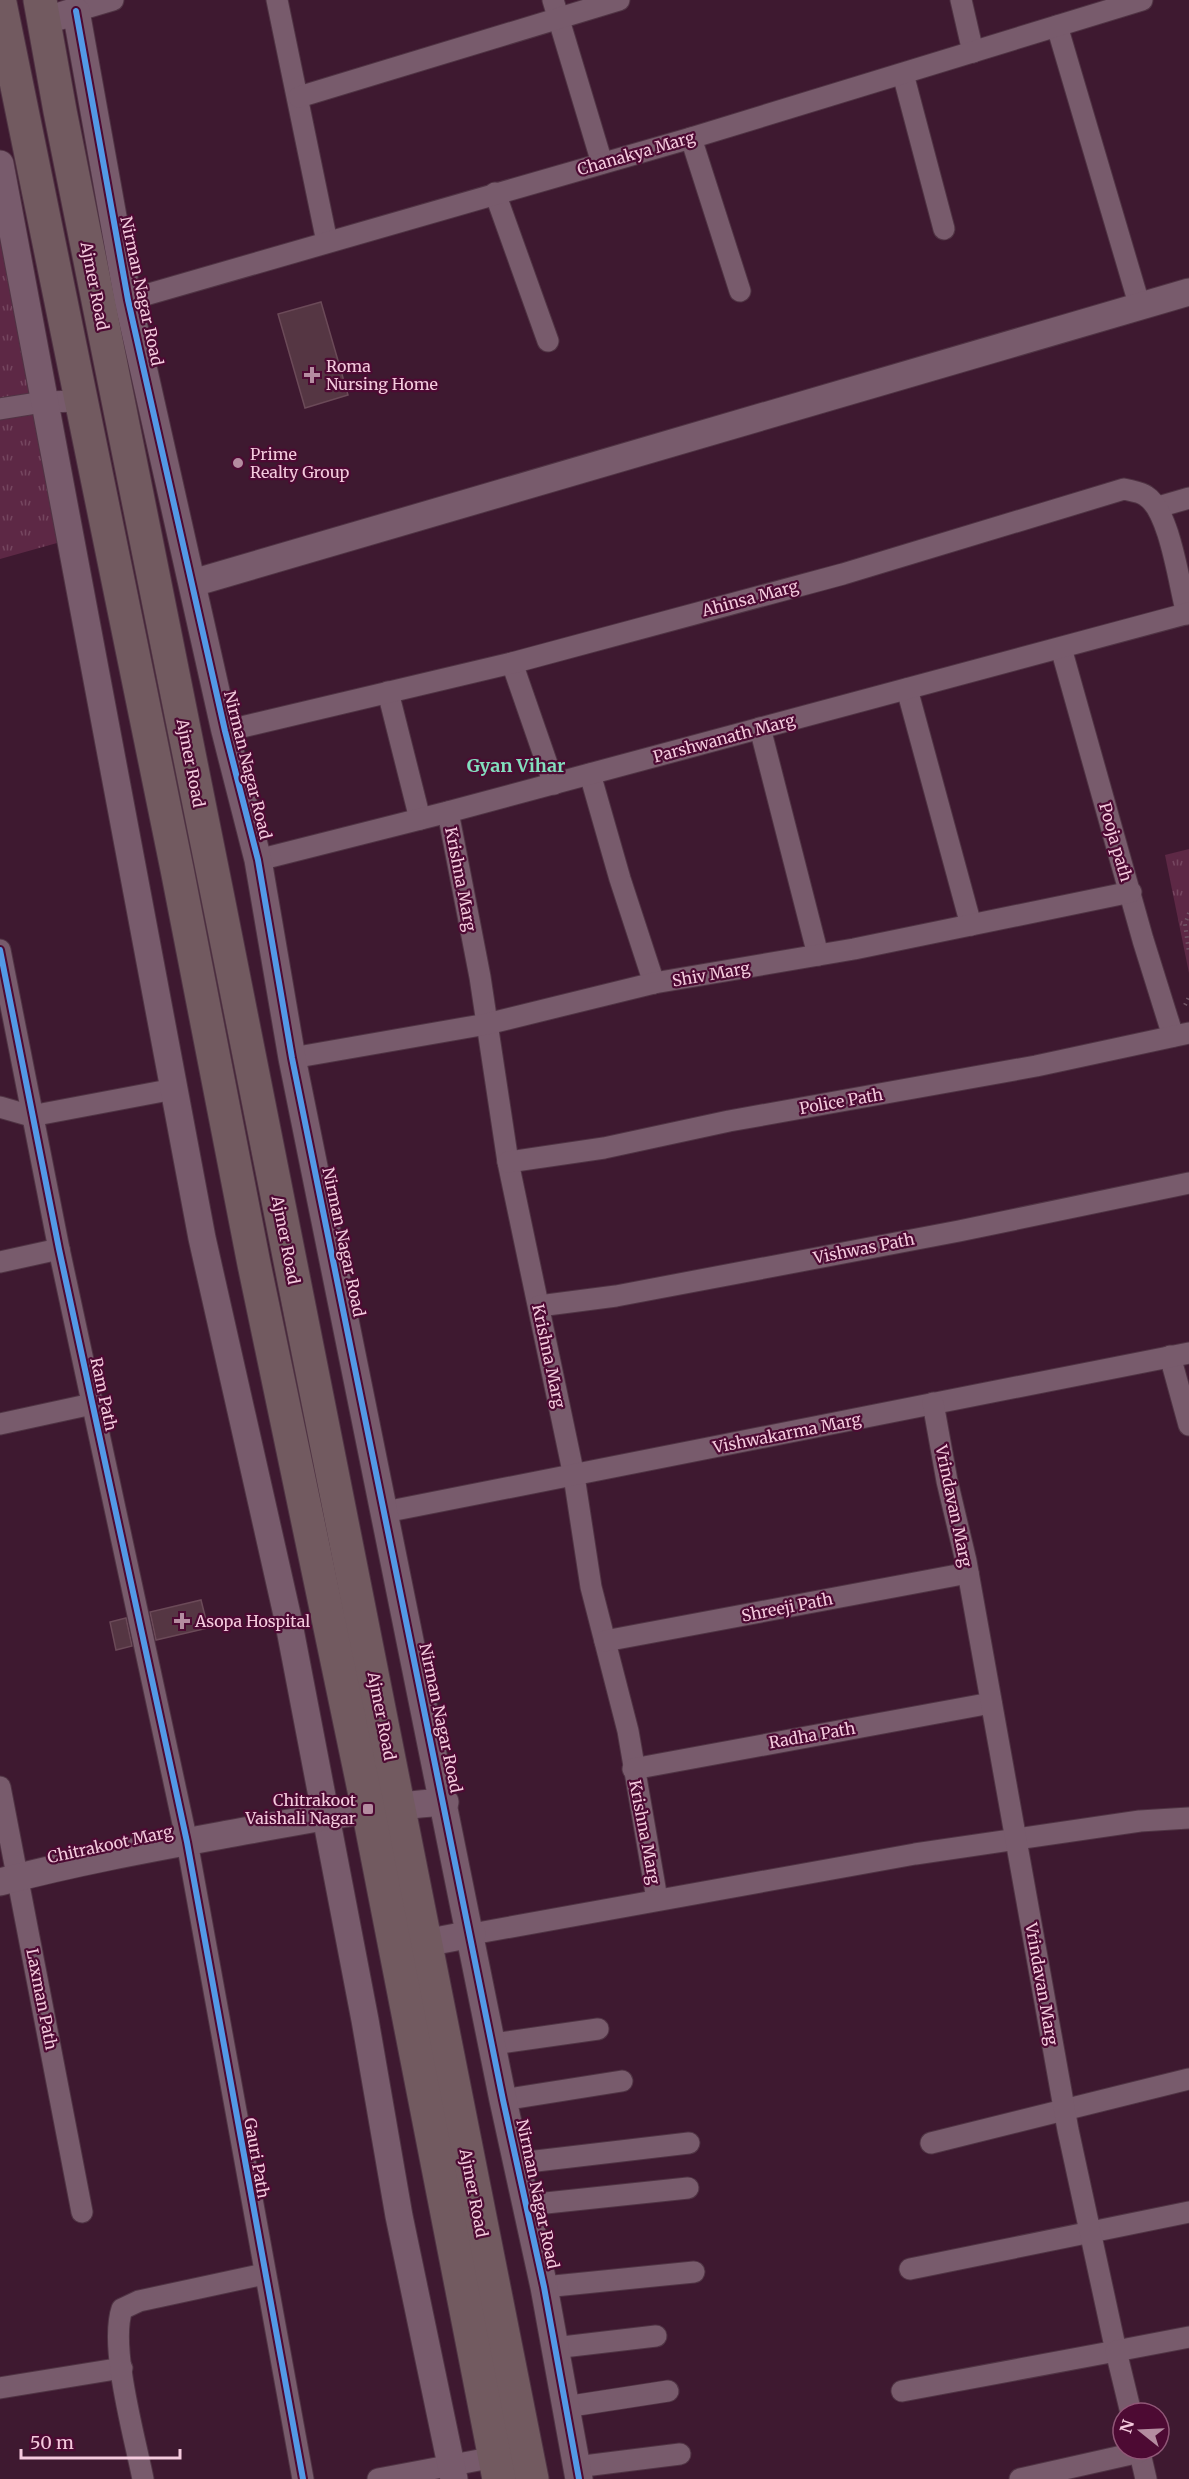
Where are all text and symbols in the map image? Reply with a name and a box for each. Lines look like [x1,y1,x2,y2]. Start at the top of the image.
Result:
street label: Chanakya Marg [575,127,697,179]
street label: Nirman Nagar Road [116,214,168,368]
street label: Ajmer Road [76,239,113,332]
place label: Roma Nursing Home [326,356,438,394]
marker: Roma Nursing Home [303,366,321,384]
place label: Prime Realty Group [250,444,350,482]
marker: Prime Realty Group [231,456,245,470]
street label: Ahinsa Marg [699,575,801,621]
street label: Nirman Nagar Road [220,689,276,842]
street label: Parshwanath Marg [651,709,797,767]
street label: Ajmer Road [172,716,209,809]
district label: Gyan Vihar [467,754,565,777]
street label: Pooja path [1095,800,1137,884]
street label: Krishna Marg [441,825,481,933]
street label: Shiv Marg [671,957,752,991]
street label: Police Path [798,1084,885,1118]
street label: Nirman Nagar Road [318,1165,370,1319]
street label: Ajmer Road [267,1193,304,1286]
street label: Vishwas Path [811,1228,917,1268]
street label: Krishna Marg [528,1302,570,1410]
street label: Ram Path [86,1355,122,1433]
street label: Vishwakarma Marg [710,1409,863,1457]
street label: Vrindavan Marg [931,1442,977,1569]
street label: Shreeji Path [740,1588,835,1626]
place label: Asopa Hospital [194,1611,310,1631]
marker: Asopa Hospital [173,1612,191,1630]
street label: Nirman Nagar Road [415,1641,467,1795]
street label: Ajmer Road [363,1669,400,1762]
street label: Radha Path [767,1717,857,1752]
street label: Krishna Marg [625,1778,665,1886]
place label: Chitrakoot Vaishali Nagar [244,1790,357,1828]
marker: Chitrakoot Vaishali Nagar [361,1802,375,1816]
street label: Chitrakoot Marg [45,1821,175,1867]
street label: Vrindavan Marg [1021,1920,1063,2047]
street label: Laxman Path [22,1947,62,2052]
street label: Gauri Path [240,2116,274,2200]
street label: Nirman Nagar Road [512,2117,564,2271]
street label: Ajmer Road [455,2146,492,2239]
north arrow [1111,2401,1171,2461]
text: N [1115,2417,1138,2435]
scale bar [21,2422,180,2460]
text: 50 m [30,2431,74,2454]

